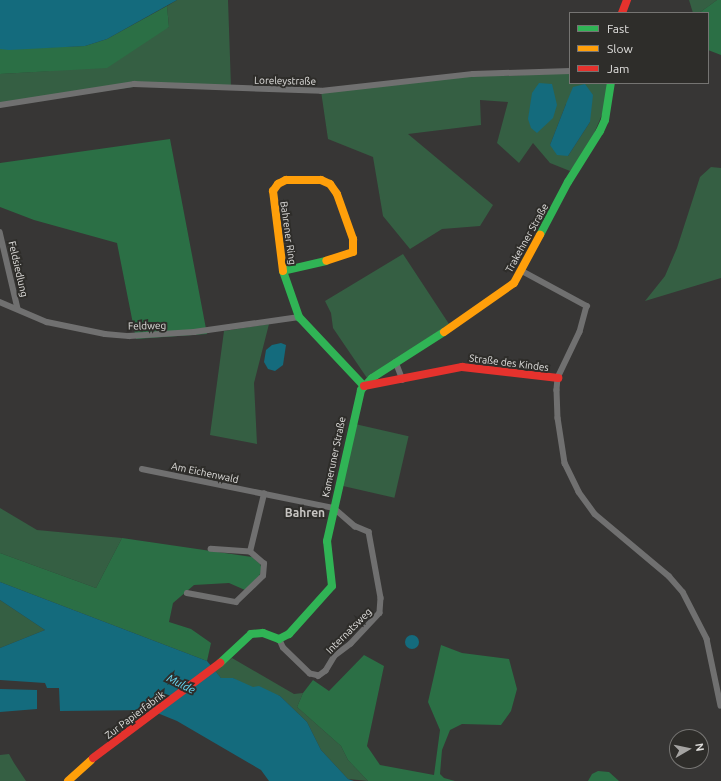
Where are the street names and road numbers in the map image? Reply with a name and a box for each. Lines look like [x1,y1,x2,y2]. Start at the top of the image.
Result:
street label: Loreleystraße [254,74,316,88]
street label: Bahrener Ring [278,201,298,265]
street label: Trakehner Straße [503,201,551,275]
street label: Feldsiedlung [6,240,30,298]
street label: Feldweg [128,320,166,332]
street label: Straße des Kindes [469,352,549,374]
street label: Kameruner Straße [320,416,348,498]
street label: Am Eichenwald [170,460,240,486]
street label: Internatsweg [324,606,374,656]
street label: Zur Papierfabrik [103,689,167,741]

